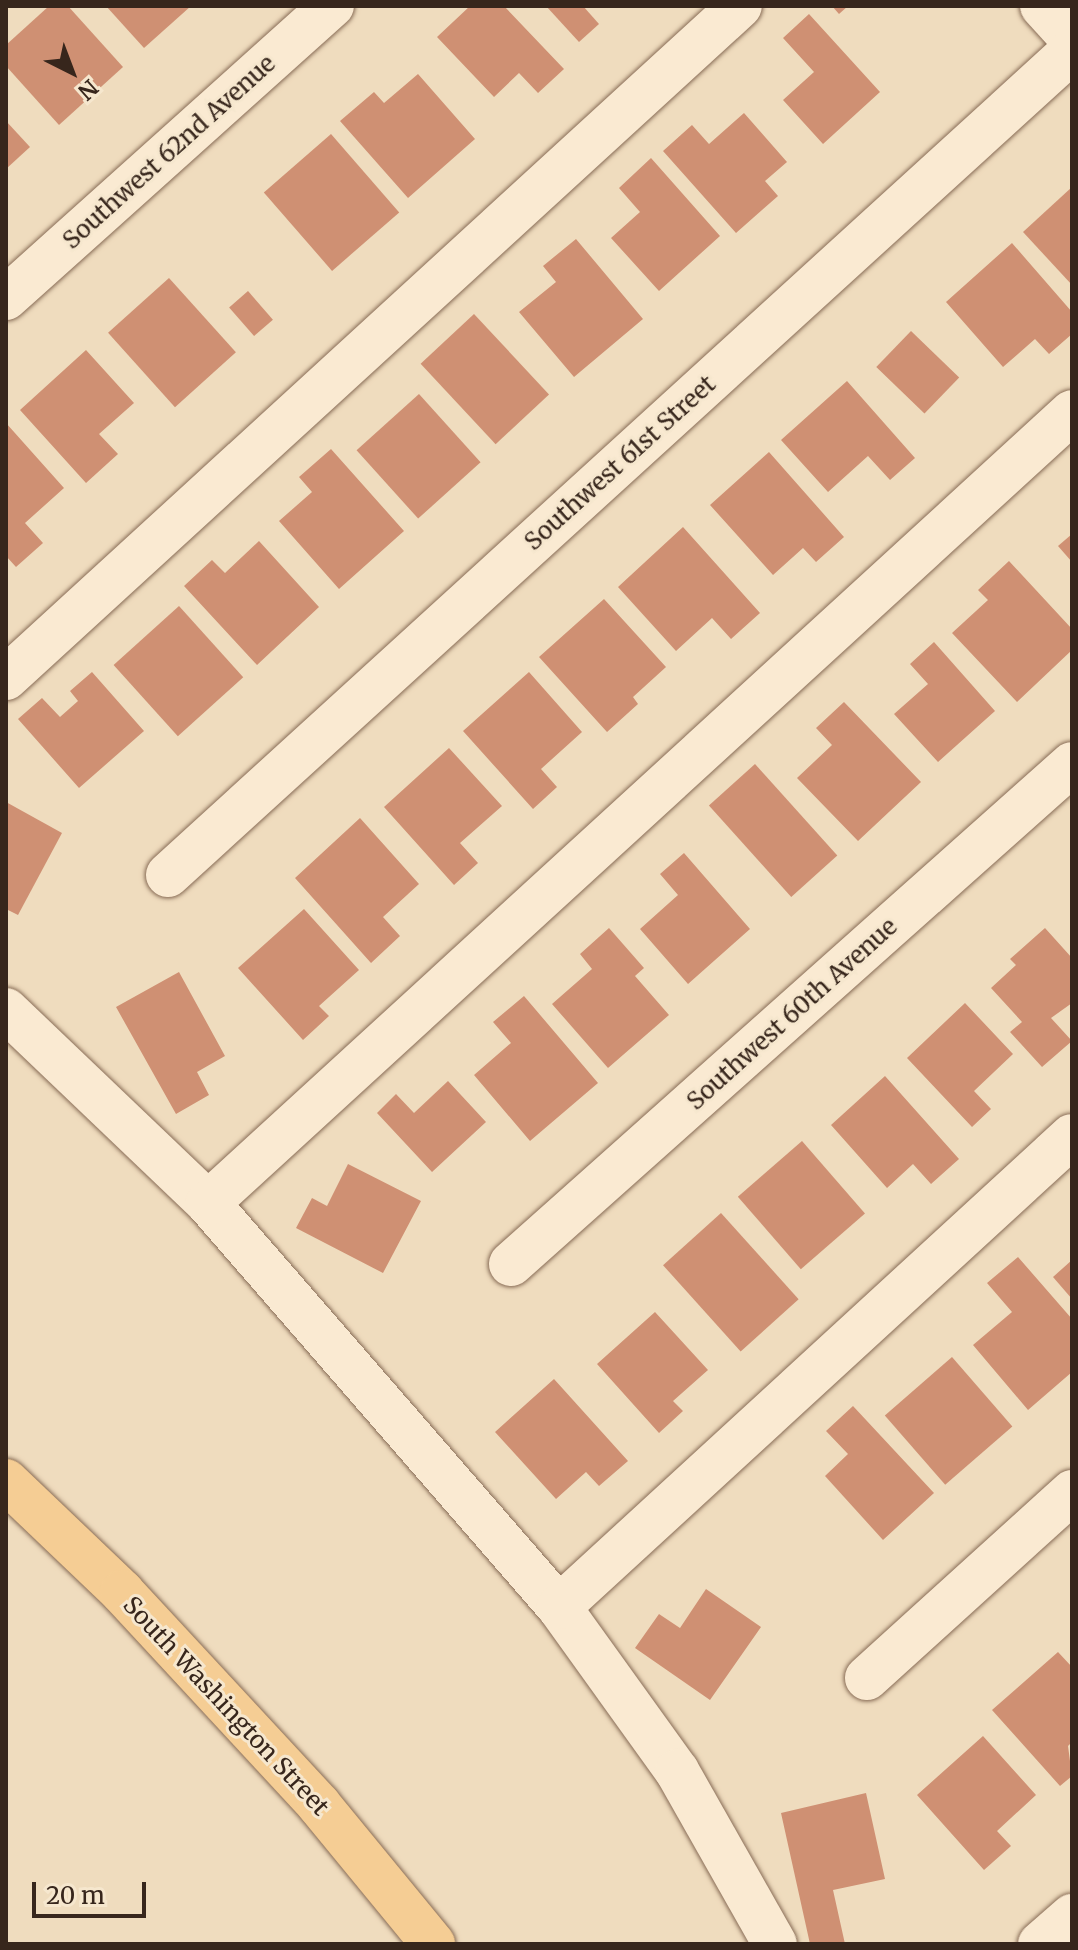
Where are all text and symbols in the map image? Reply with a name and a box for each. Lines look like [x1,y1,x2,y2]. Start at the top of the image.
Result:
north arrow [32,32,112,112]
street label: Southwest 62nd Avenue [57,49,281,255]
text: N [72,74,104,106]
street label: Southwest 61st Street [519,370,721,556]
street label: Southwest 60th Avenue [681,912,903,1116]
street label: South Washington Street [117,1591,335,1821]
scale bar [36,1866,150,1916]
text: 20 m [46,1880,105,1911]

